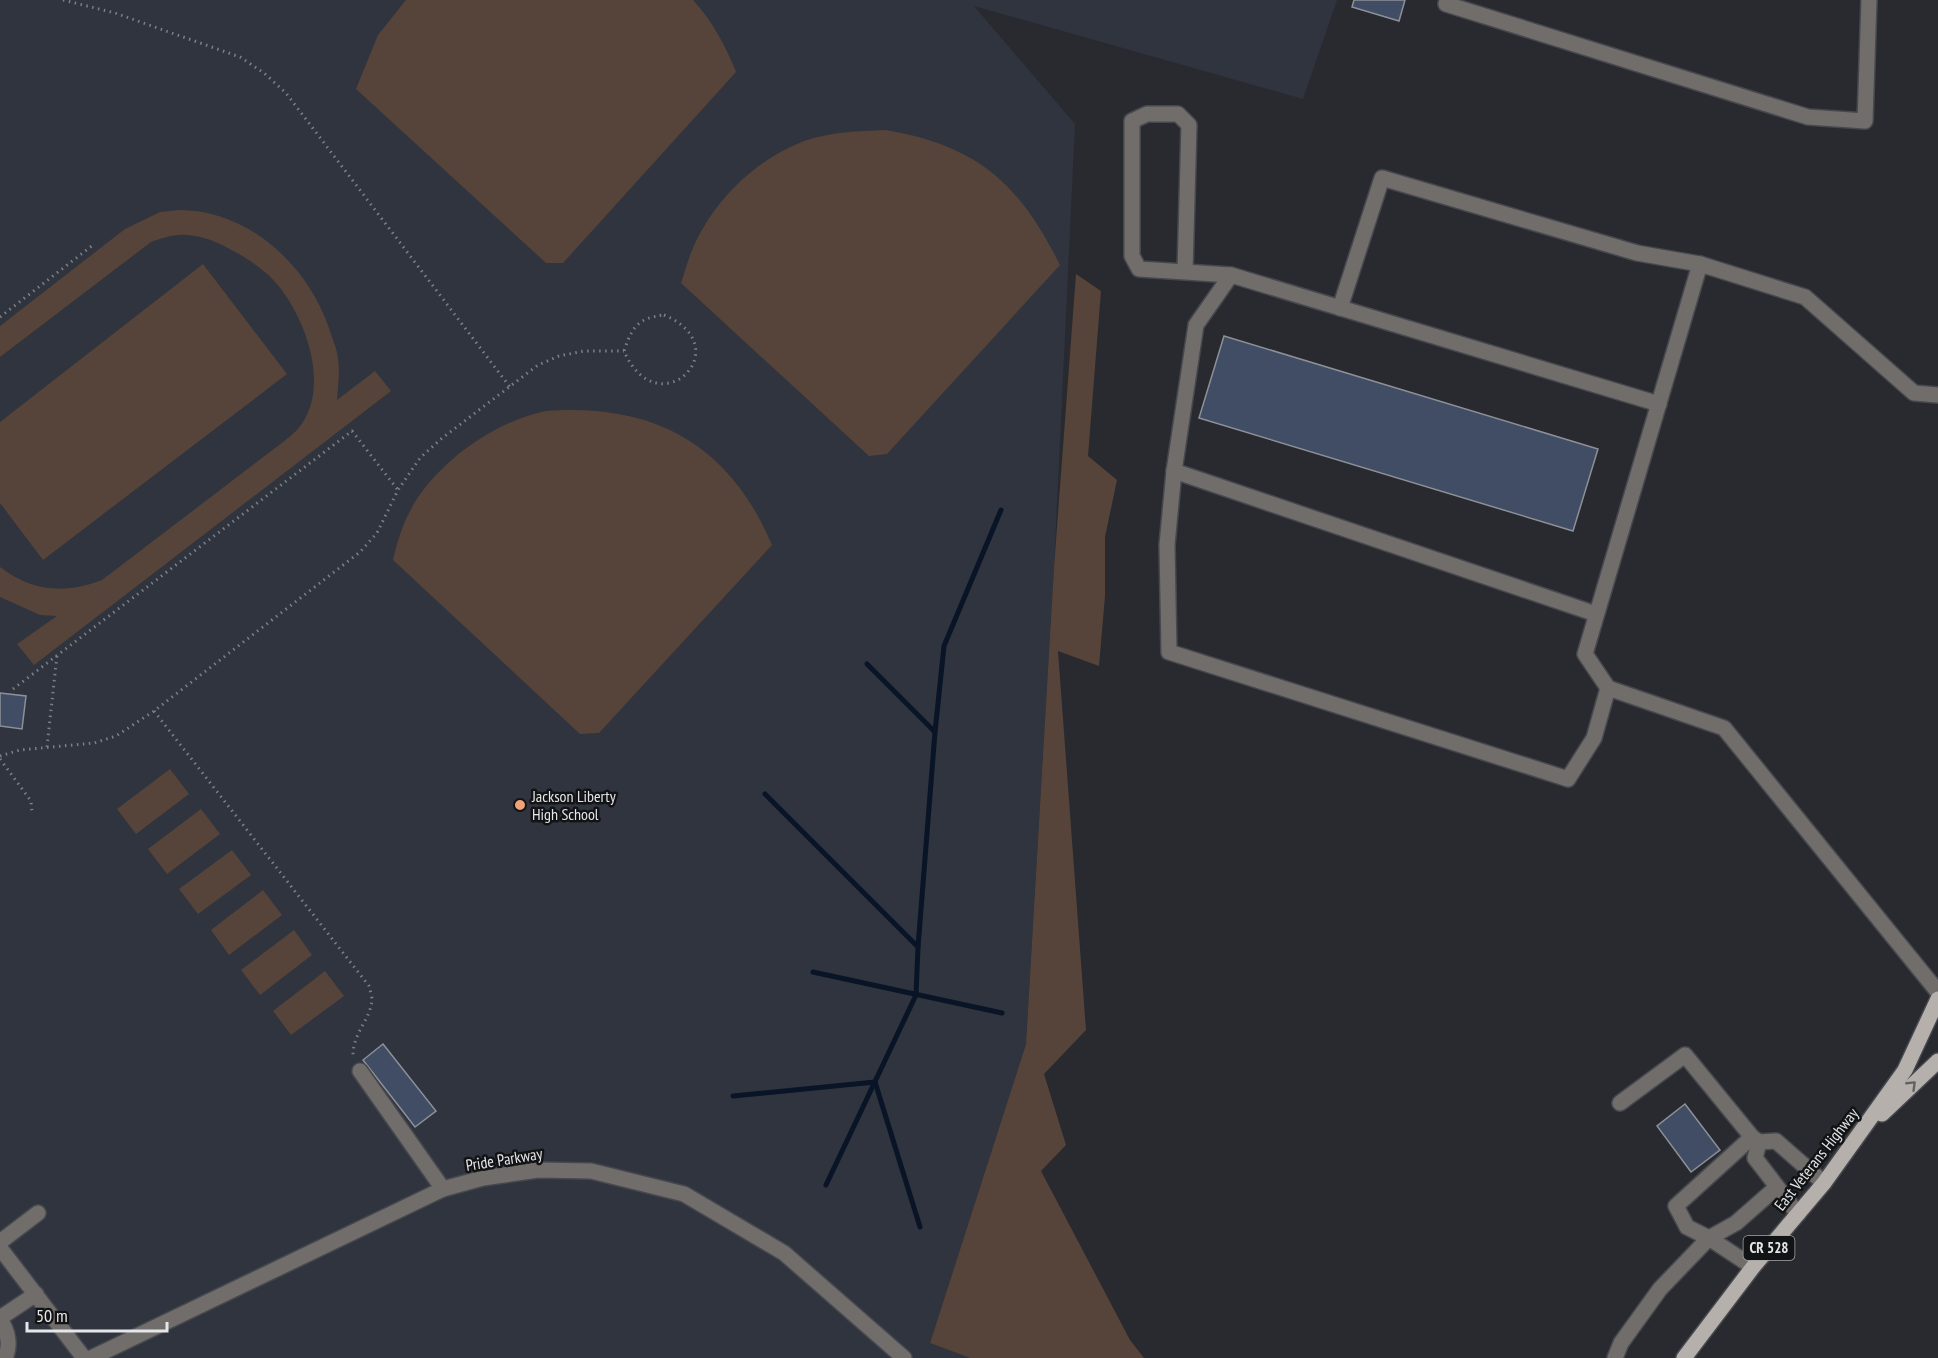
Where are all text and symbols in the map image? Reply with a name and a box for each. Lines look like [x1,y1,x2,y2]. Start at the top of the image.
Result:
place label: Jackson Liberty High School [531,786,616,824]
marker: Jackson Liberty High School [513,798,527,812]
one-way arrow [1905,1082,1916,1093]
street label: East Veterans Highway [1770,1104,1862,1214]
street label: Pride Parkway [464,1143,544,1175]
road number: CR 528 [1744,1236,1794,1260]
scale bar [27,1295,166,1333]
text: 50 m [36,1304,68,1327]

